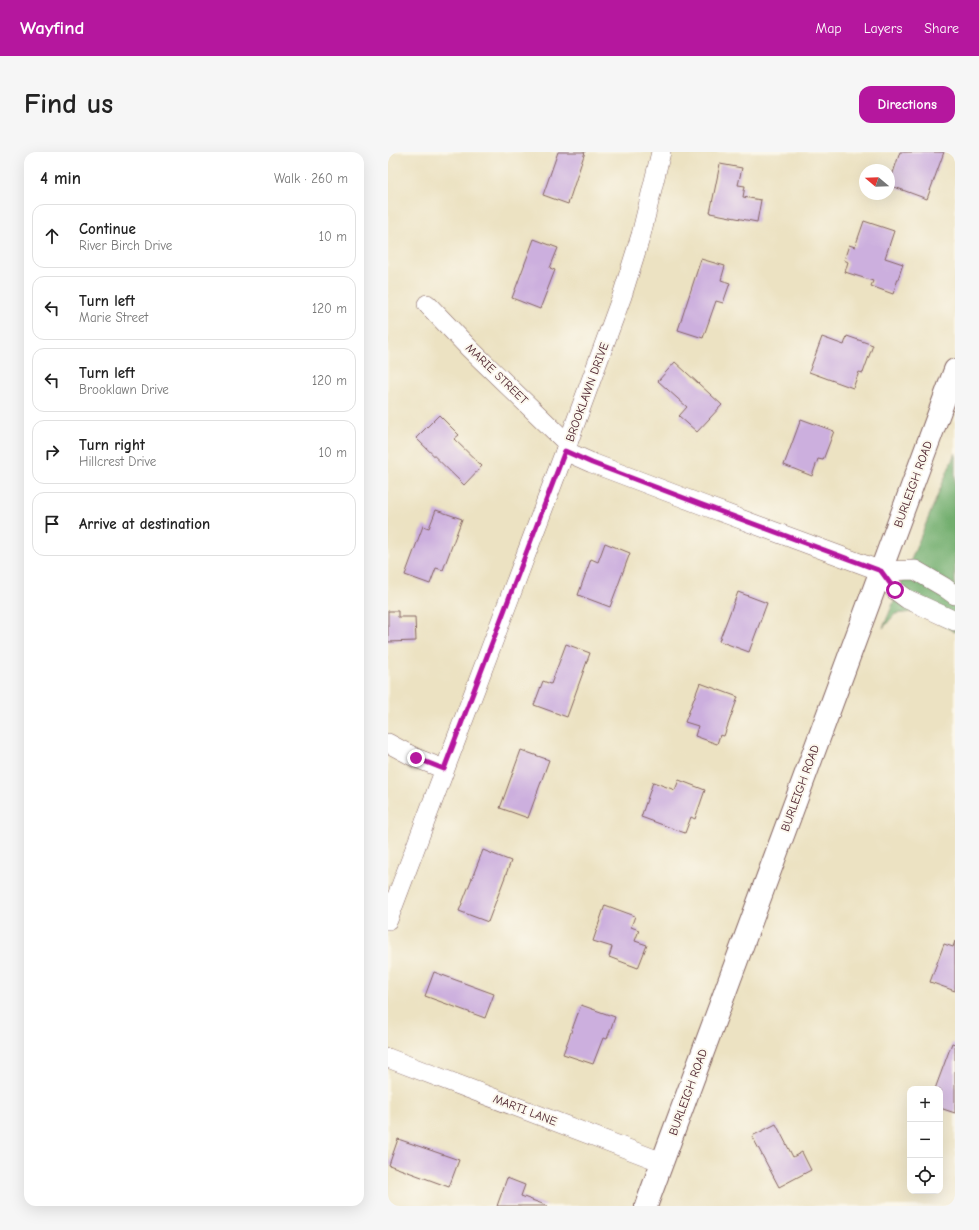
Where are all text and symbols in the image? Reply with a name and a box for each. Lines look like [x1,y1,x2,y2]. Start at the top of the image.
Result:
text: Wayfind [20,17,84,39]
text: Map [815,20,842,37]
text: Layers [864,20,902,37]
text: Share [924,20,959,37]
button: Directions [859,86,955,123]
text: Find us [24,88,113,120]
north arrow [859,164,895,200]
text: 4 min [40,169,81,188]
text: Walk · 260 m [274,171,348,186]
text: Continue [79,220,136,238]
icon: ahead [41,225,63,247]
text: 10 m [319,229,347,244]
text: River Birch Drive [79,238,172,253]
text: Turn left [79,292,135,310]
icon: left [41,297,63,319]
text: 120 m [312,301,347,316]
text: Marie Street [79,310,148,325]
street label: BROOKLAWN DRIVE [563,340,611,444]
street label: MARIE STREET [463,341,531,408]
text: Turn left [79,364,135,382]
icon: left [41,369,63,391]
text: 120 m [312,373,347,388]
text: Brooklawn Drive [79,382,169,397]
text: Turn right [79,436,145,454]
street label: BURLEIGH ROAD [891,439,935,529]
icon: right [41,441,63,463]
text: 10 m [319,445,347,460]
text: Hillcrest Drive [79,454,156,469]
icon: arrive [41,513,63,535]
text: Arrive at destination [79,515,210,533]
route start [886,581,904,599]
street label: BURLEIGH ROAD [778,743,822,833]
route end [407,749,425,767]
street label: BURLEIGH ROAD [666,1047,710,1137]
map controls [907,1086,943,1194]
button: + [907,1086,943,1122]
street label: MARTI LANE [491,1091,559,1129]
button: − [907,1122,943,1158]
button: locate [907,1158,943,1194]

